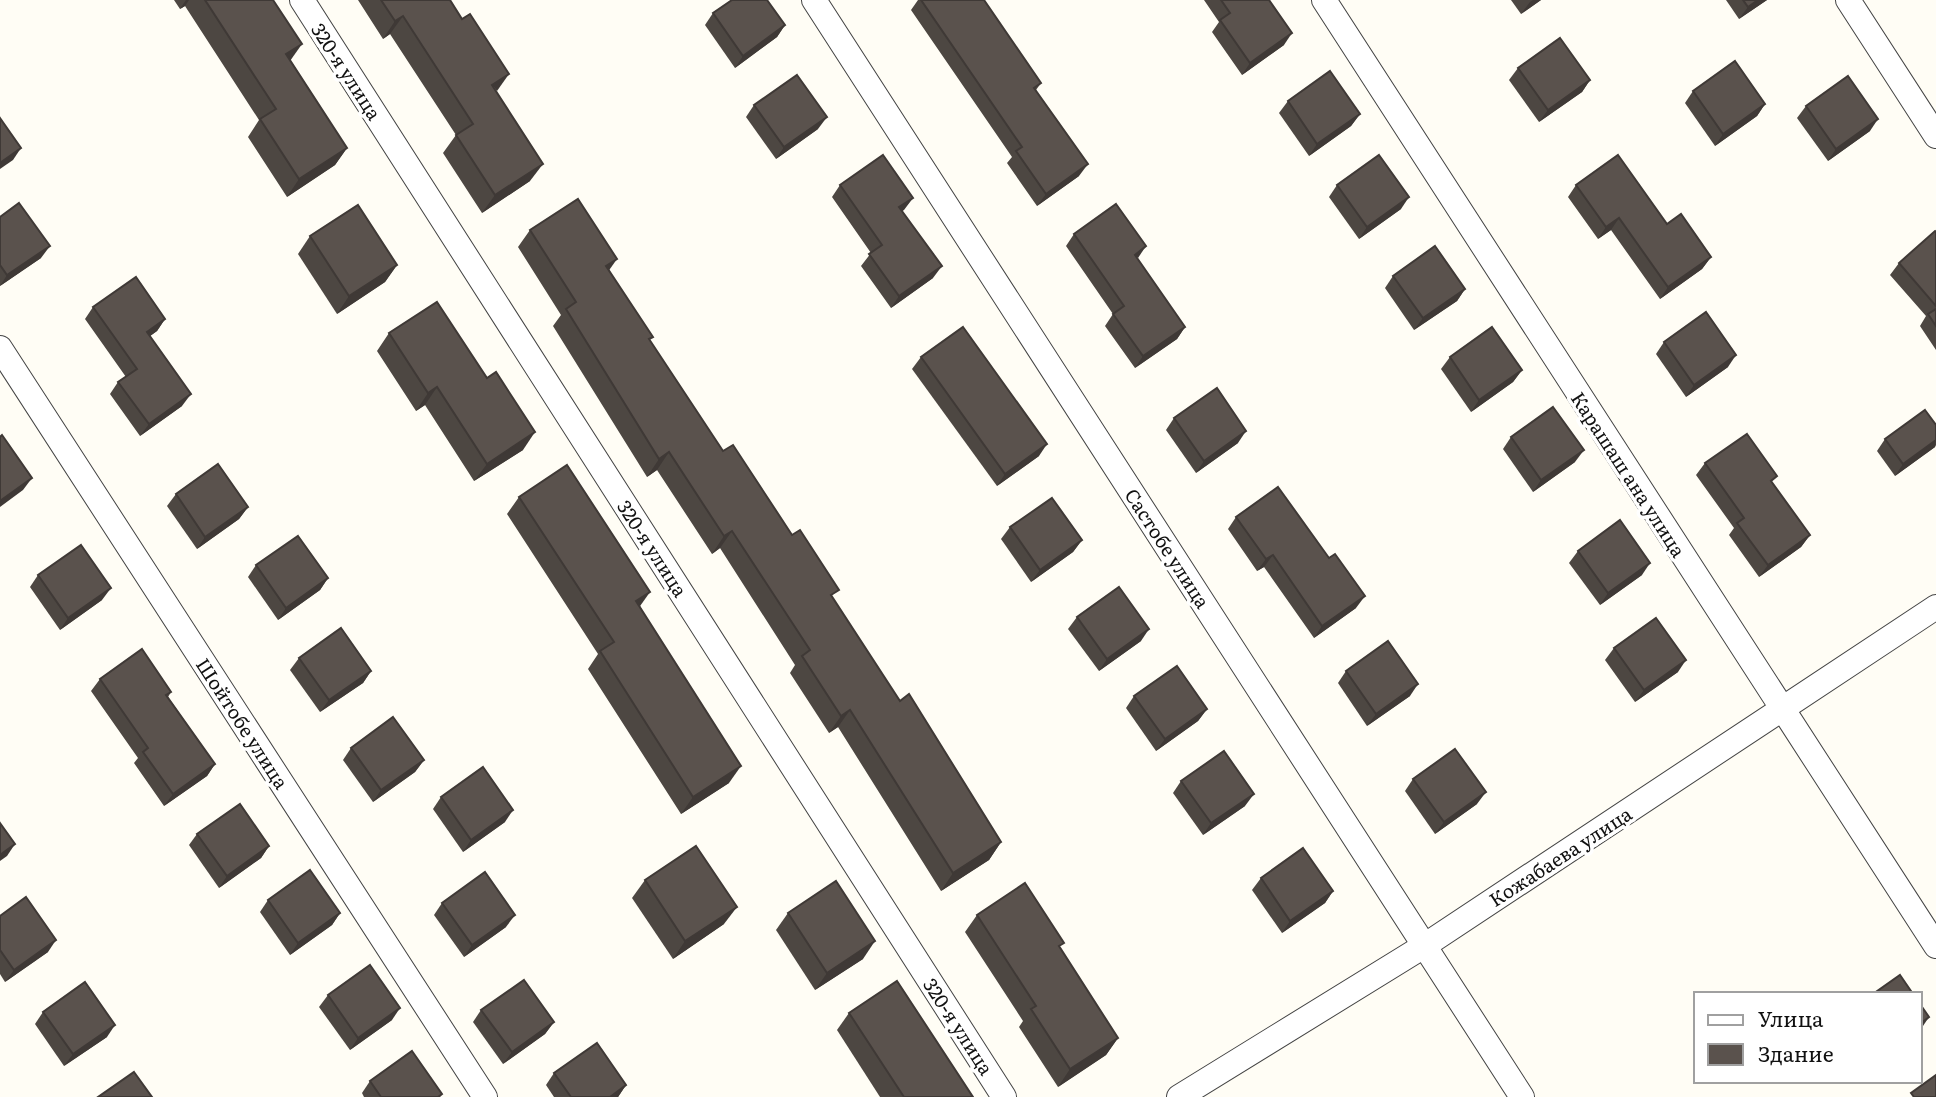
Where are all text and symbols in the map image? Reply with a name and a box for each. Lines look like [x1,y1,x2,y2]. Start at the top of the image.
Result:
street label: 320-я улица [305,17,389,126]
street label: Карашаш ана улица [1565,386,1694,563]
street label: Састобе улица [1119,483,1218,614]
street label: 320-я улица [611,494,695,603]
street label: Шойтобе улица [190,652,296,795]
street label: Кожабаева улица [1483,799,1638,913]
street label: 320-я улица [917,972,1001,1081]
legend [1694,992,1922,1083]
text: Улица [1758,1002,1824,1033]
text: Здание [1758,1037,1834,1068]

